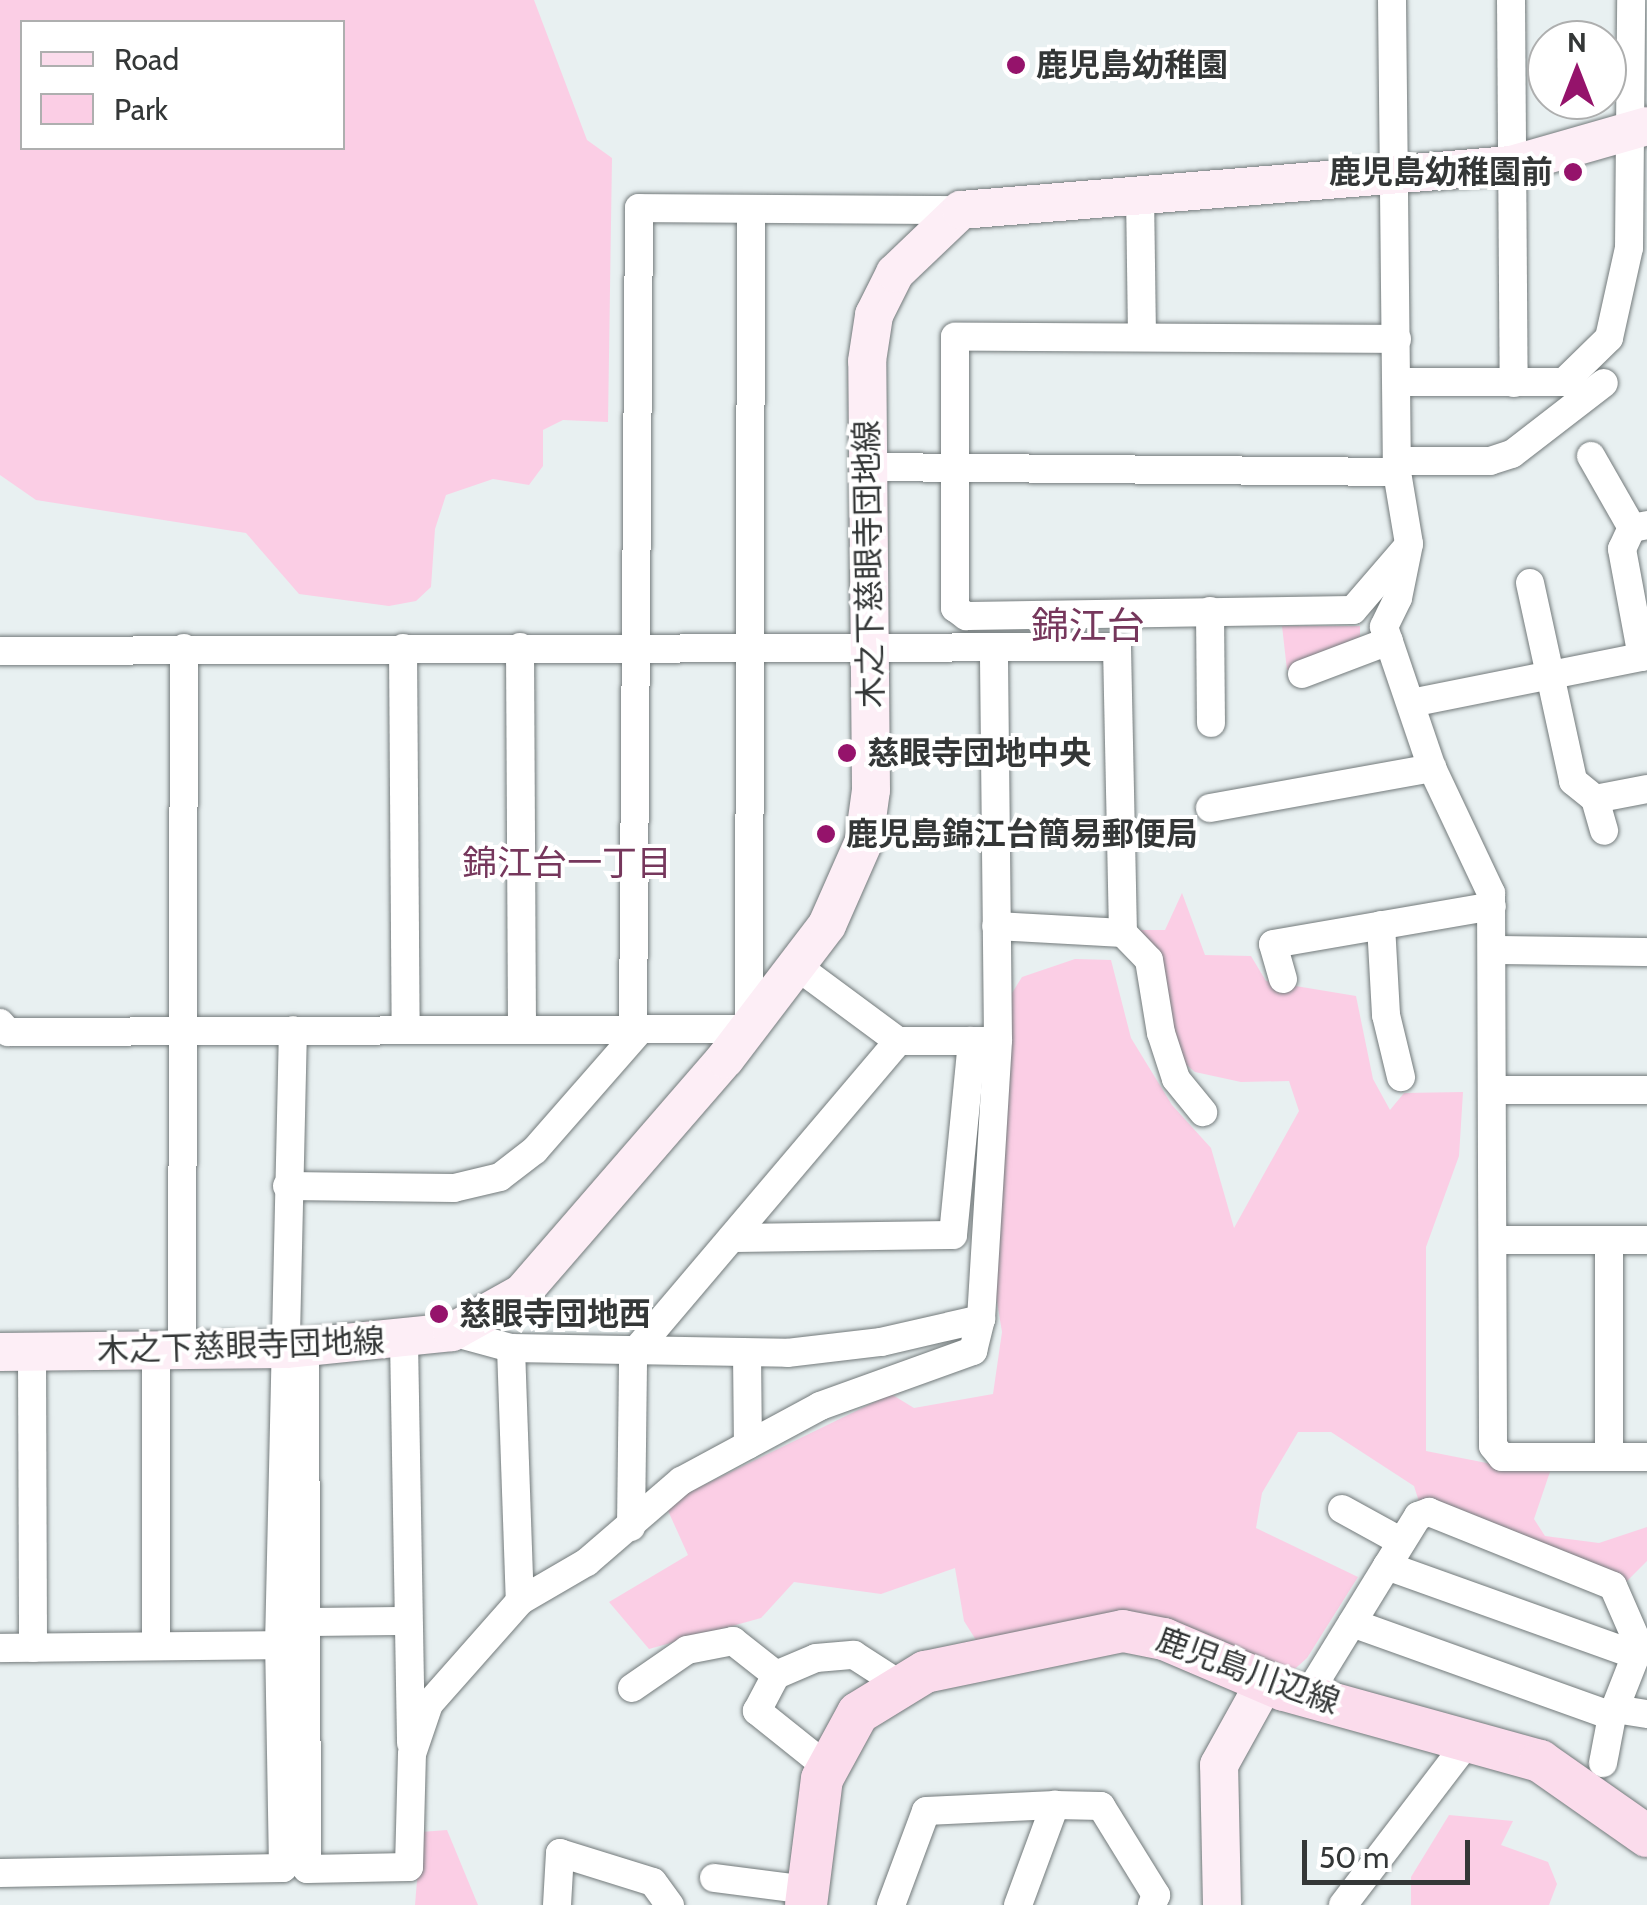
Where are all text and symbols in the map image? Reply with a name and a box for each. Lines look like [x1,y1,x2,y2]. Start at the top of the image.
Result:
legend [20,20,345,150]
north arrow [1527,20,1627,120]
text: N [1567,25,1587,59]
text: Road [114,41,179,78]
place label: 鹿児島幼稚園 [1036,46,1228,84]
marker: 鹿児島幼稚園 [1005,54,1027,76]
text: Park [114,91,168,128]
place label: 鹿児島幼稚園前 [1329,153,1553,191]
marker: 鹿児島幼稚園前 [1562,161,1584,183]
street label: 木之下慈眼寺団地線 [847,420,891,708]
district label: 錦江台 [1031,603,1145,649]
place label: 慈眼寺団地中央 [867,734,1091,772]
marker: 慈眼寺団地中央 [836,742,858,764]
place label: 鹿児島錦江台簡易郵便局 [846,815,1198,853]
marker: 鹿児島錦江台簡易郵便局 [815,823,837,845]
district label: 錦江台一丁目 [462,842,672,884]
place label: 慈眼寺団地西 [459,1295,651,1333]
marker: 慈眼寺団地西 [428,1303,450,1325]
street label: 木之下慈眼寺団地線 [96,1322,386,1370]
street label: 鹿児島川辺線 [1151,1620,1345,1722]
scale bar [1307,1820,1474,1882]
text: 50 m [1319,1839,1389,1876]

